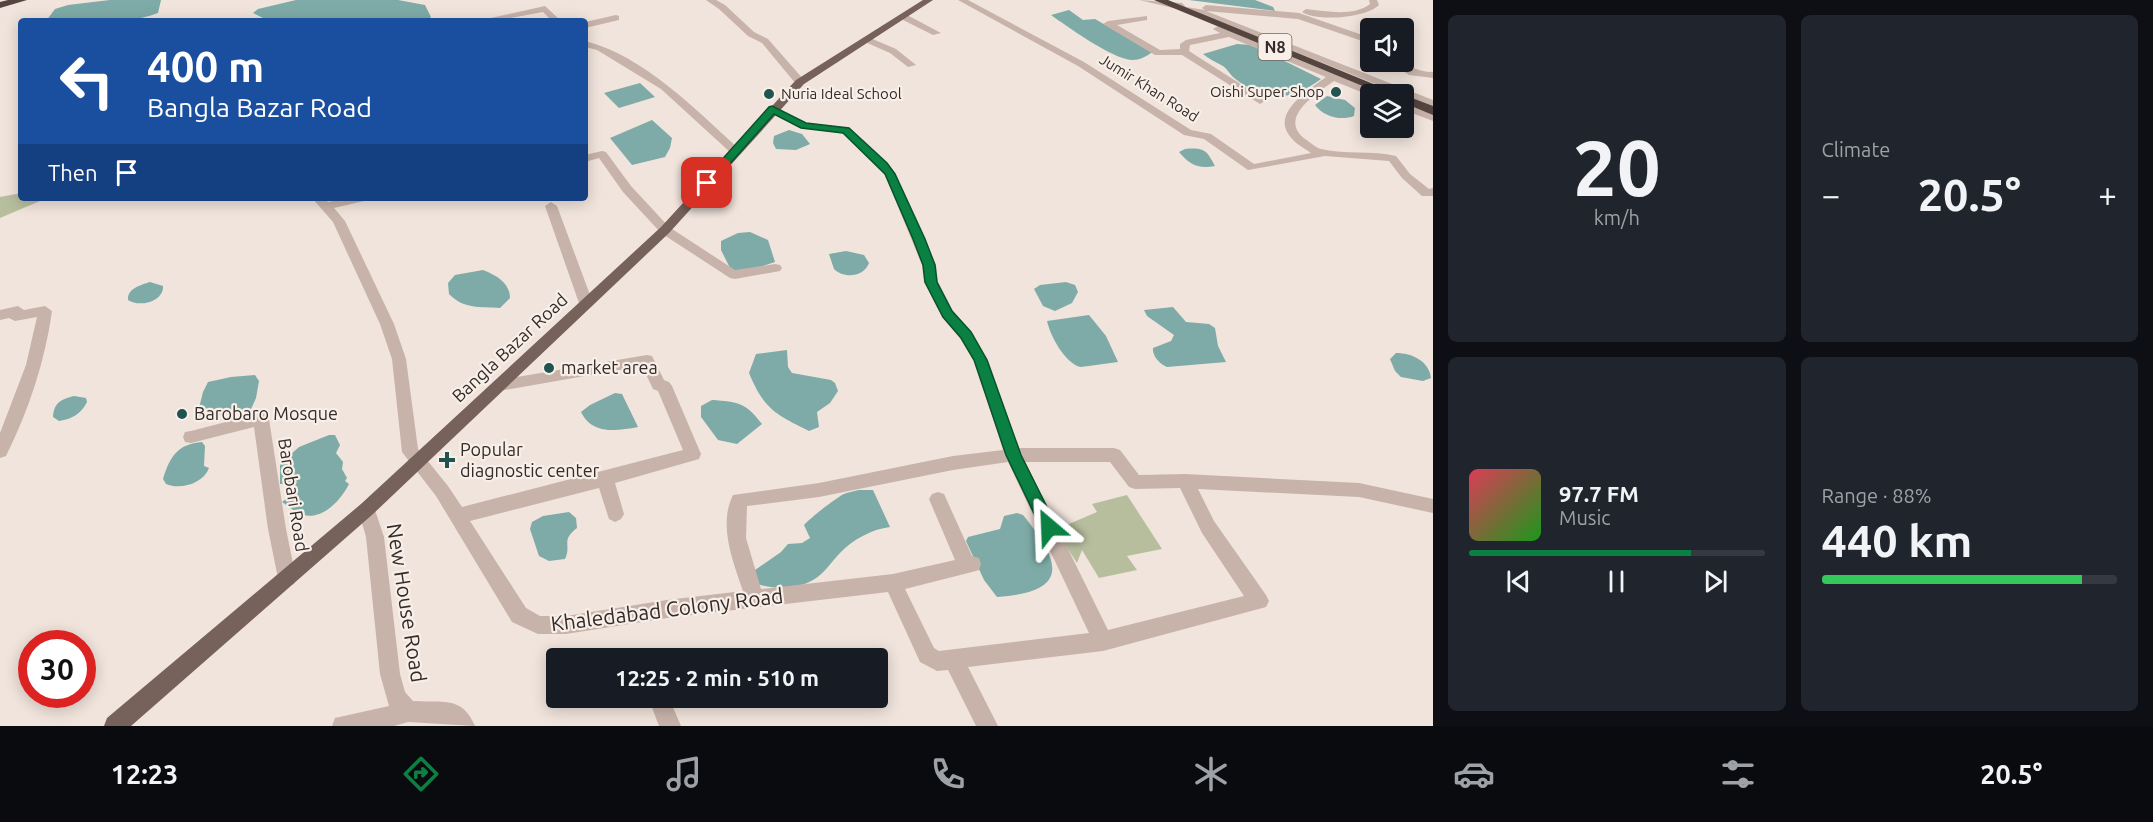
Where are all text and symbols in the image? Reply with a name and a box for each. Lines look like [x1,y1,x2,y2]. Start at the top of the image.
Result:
map controls [1360,18,1414,138]
button: sound [1360,18,1414,72]
road number: N8 [1258,34,1292,60]
icon: left [48,42,126,120]
text: 400 m [147,43,264,90]
street label: Jumir Khan Road [1097,50,1202,125]
place label: Oishi Super Shop [1210,83,1324,100]
button: layers [1360,84,1414,138]
place label: Nuria Ideal School [781,85,902,102]
marker: Oishi Super Shop [1329,85,1343,99]
marker: Nuria Ideal School [762,87,776,101]
text: Bangla Bazar Road [147,92,372,122]
text: 20 [1573,123,1661,211]
text: Climate [1822,138,1890,161]
icon: arrive [110,156,143,189]
pin [681,157,732,208]
text: Then [48,160,98,185]
icon: arrive [690,166,723,199]
text: 20.5° [1918,169,2021,220]
text: − [1822,176,1840,213]
text: + [2098,176,2117,213]
text: km/h [1594,206,1640,229]
street label: Bangla Bazar Road [448,289,571,406]
place label: market area [561,357,658,377]
marker: market area [542,361,556,375]
place label: Barobaro Mosque [194,403,338,423]
marker: Barobaro Mosque [175,407,189,421]
street label: Barobari Road [275,437,313,553]
place label: Popular diagnostic center [460,439,600,480]
marker: Popular diagnostic center [438,451,456,469]
text: 97.7 FM [1559,481,1639,506]
text: Range · 88% [1822,484,1932,507]
position arrow [1017,495,1081,559]
text: Music [1559,506,1611,529]
text: 440 km [1822,515,1972,566]
street label: New House Road [383,522,431,684]
icon: previous [1502,565,1535,598]
icon: pause [1600,565,1633,598]
icon: next [1699,565,1732,598]
street label: Khaledabad Colony Road [549,583,784,635]
speed limit sign: 30 [18,630,96,708]
text: 12:25 · 2 min · 510 m [615,665,819,690]
icon: directions [400,753,442,795]
icon: music [663,753,705,795]
icon: phone [927,753,969,795]
icon: climate [1190,753,1232,795]
icon: car [1453,753,1495,795]
icon: filters [1717,753,1759,795]
text: 12:23 [111,759,178,789]
text: 20.5° [1980,759,2042,789]

